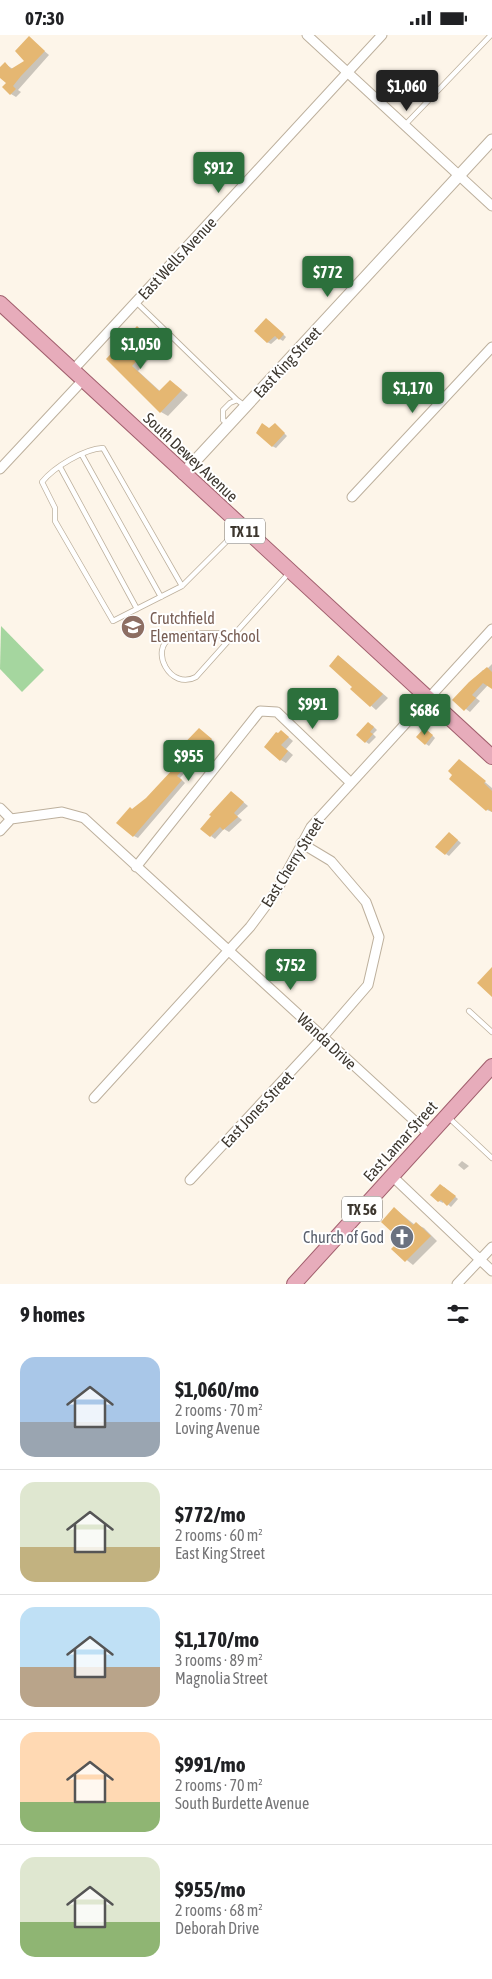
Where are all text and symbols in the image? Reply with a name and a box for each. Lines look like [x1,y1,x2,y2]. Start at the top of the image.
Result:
text: 07:30 [25,7,64,29]
pin: $1,060 [366,69,448,112]
text: $1,060 [387,77,427,95]
pin: $912 [189,151,249,194]
text: $912 [204,159,234,177]
street label: East Wells Avenue [134,213,220,303]
pin: $772 [298,255,358,298]
text: $772 [313,263,343,281]
street label: East King Street [250,323,325,402]
pin: $1,050 [100,327,182,370]
text: $1,050 [121,335,161,353]
pin: $1,170 [372,371,454,414]
text: $1,170 [393,379,433,397]
street label: South Dewey Avenue [140,409,242,506]
road number: TX 11 [225,519,265,543]
place label: Crutchfield Elementary School [150,609,261,646]
school or university icon: Crutchfield Elementary School [120,614,146,640]
pin: $991 [283,687,343,730]
pin: $686 [395,693,455,736]
text: $991 [298,695,328,713]
text: $686 [410,701,440,719]
pin: $955 [159,739,219,782]
text: $955 [174,747,204,765]
street label: East Cherry Street [257,814,328,911]
pin: $752 [261,949,321,991]
text: $752 [276,956,306,974]
street label: Wanda Drive [294,1009,360,1073]
street label: East Jones Street [217,1067,297,1151]
street label: East Lamar Street [359,1097,441,1185]
road number: TX 56 [342,1197,382,1221]
church icon: Church of God [389,1224,415,1250]
place label: Church of God [303,1228,384,1246]
icon: filters [444,1300,472,1328]
text: 9 homes [20,1302,85,1326]
icon: home [60,1377,120,1437]
text: $1,060/mo [175,1377,259,1401]
text: 2 rooms · 70 m² [175,1401,263,1419]
text: Loving Avenue [175,1419,260,1437]
icon: home [60,1502,120,1562]
text: $772/mo [175,1502,246,1526]
text: 2 rooms · 60 m² [175,1526,263,1544]
text: East King Street [175,1544,265,1562]
icon: home [60,1627,120,1687]
text: $1,170/mo [175,1627,259,1651]
text: 3 rooms · 89 m² [175,1651,263,1669]
text: Magnolia Street [175,1669,268,1687]
icon: home [60,1752,120,1812]
text: $991/mo [175,1752,246,1776]
text: 2 rooms · 70 m² [175,1776,263,1794]
text: South Burdette Avenue [175,1794,309,1812]
icon: home [60,1877,120,1937]
text: $955/mo [175,1877,246,1901]
text: 2 rooms · 68 m² [175,1901,263,1919]
text: Deborah Drive [175,1919,259,1937]

